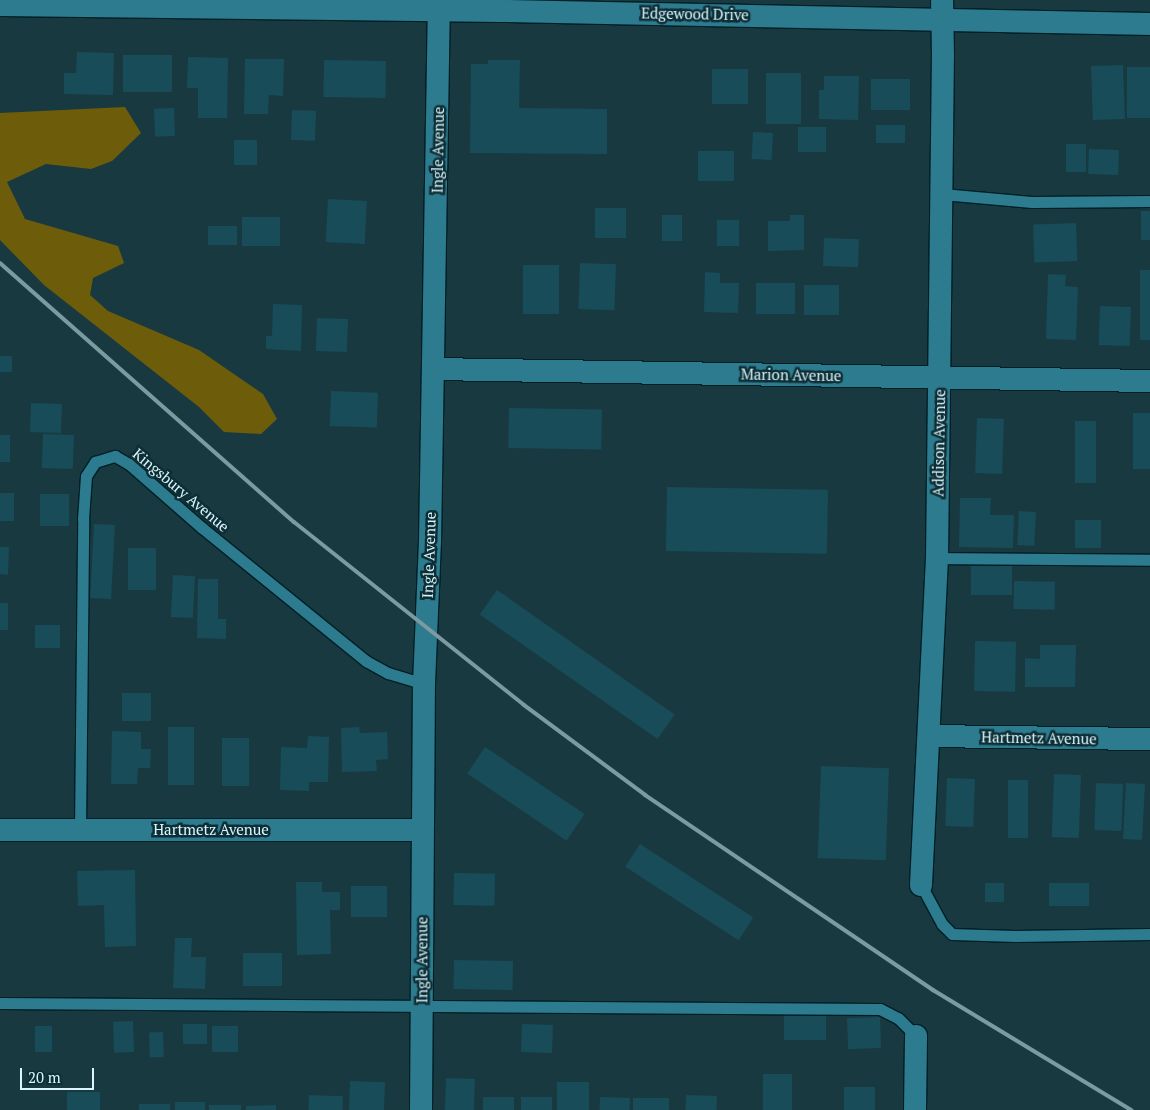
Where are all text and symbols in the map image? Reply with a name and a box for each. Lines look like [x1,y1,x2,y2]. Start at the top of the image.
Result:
street label: Edgewood Drive [641,4,749,24]
street label: Ingle Avenue [428,106,448,194]
street label: Marion Avenue [740,365,842,385]
street label: Addison Avenue [929,389,949,497]
street label: Kingsbury Avenue [129,444,233,536]
street label: Ingle Avenue [418,511,440,599]
street label: Hartmetz Avenue [981,728,1097,748]
street label: Hartmetz Avenue [153,821,269,839]
street label: Ingle Avenue [413,917,431,1003]
scale bar [22,1058,96,1090]
text: 20 m [28,1067,61,1087]

